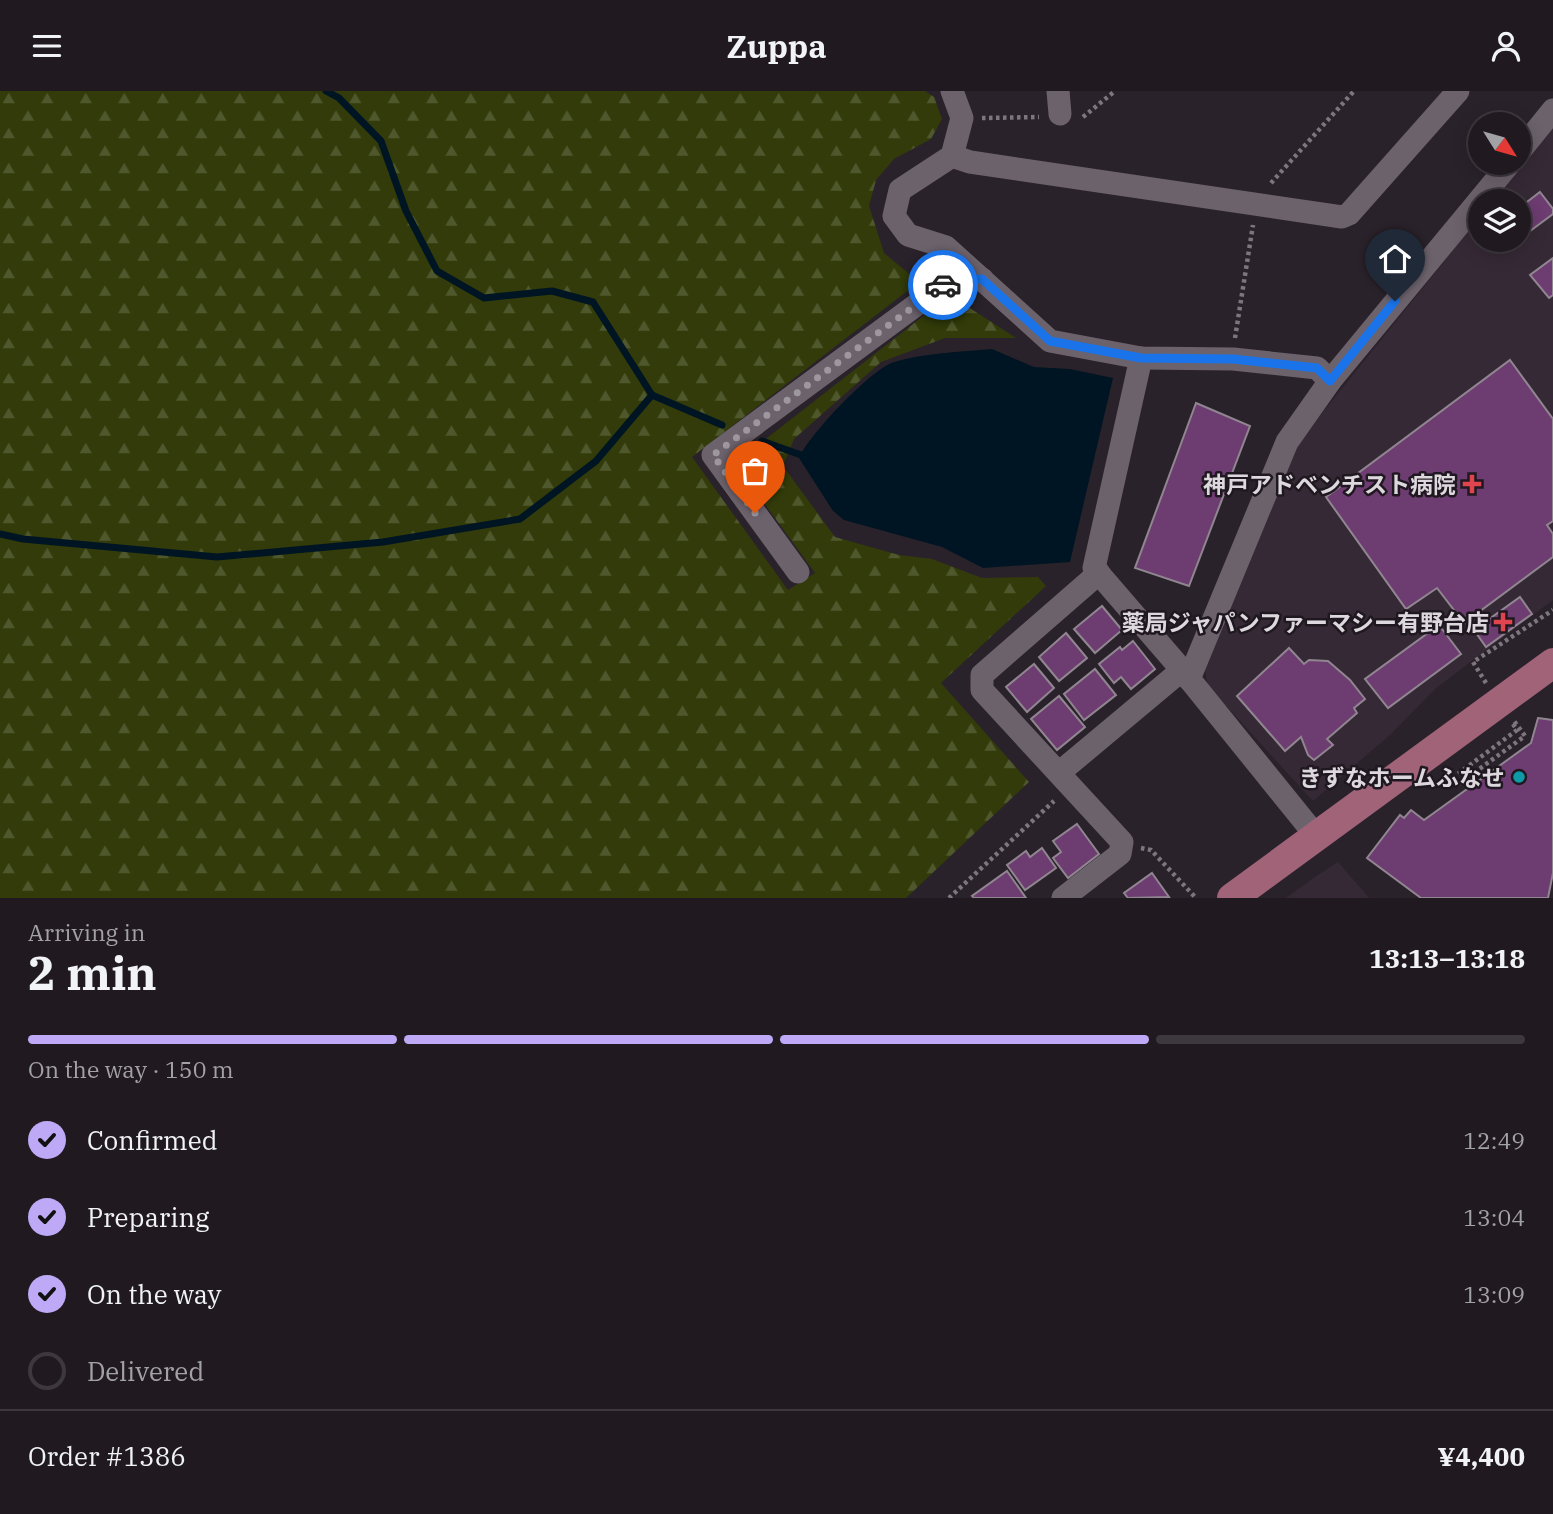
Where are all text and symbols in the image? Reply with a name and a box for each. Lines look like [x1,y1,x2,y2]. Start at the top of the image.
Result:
text: Zuppa [726,25,827,67]
icon: menu [28,27,66,65]
icon: person [1487,27,1525,65]
north arrow [1468,112,1531,175]
map controls [1468,112,1531,252]
button: layers [1468,189,1531,252]
pin [1365,229,1425,301]
icon: home [1376,240,1414,278]
courier [908,250,978,320]
icon: car [924,266,962,304]
pin [725,441,785,513]
icon: bag [736,452,774,490]
place label: 神戸アドベンチスト病院 [1203,469,1456,499]
marker: 神戸アドベンチスト病院 [1462,474,1482,494]
place label: 薬局ジャパンファーマシー有野台店 [1122,607,1489,637]
marker: 薬局ジャパンファーマシー有野台店 [1495,614,1511,630]
place label: きずなホームふなせ [1299,762,1505,792]
marker: きずなホームふなせ [1511,769,1527,785]
text: Arriving in [28,917,145,947]
text: 13:13–13:18 [1369,941,1525,975]
text: 2 min [28,943,157,1003]
text: On the way · 150 m [28,1054,234,1084]
icon: check [28,1121,66,1159]
text: Confirmed [87,1123,218,1157]
text: 12:49 [1463,1125,1525,1155]
icon: check [28,1198,66,1236]
text: Preparing [87,1200,209,1234]
text: 13:04 [1463,1202,1525,1232]
icon: check [28,1275,66,1313]
text: On the way [87,1277,221,1311]
text: 13:09 [1463,1279,1525,1309]
text: Delivered [87,1354,204,1388]
text: Order #1386 [28,1439,186,1473]
text: ¥4,400 [1438,1439,1525,1473]

